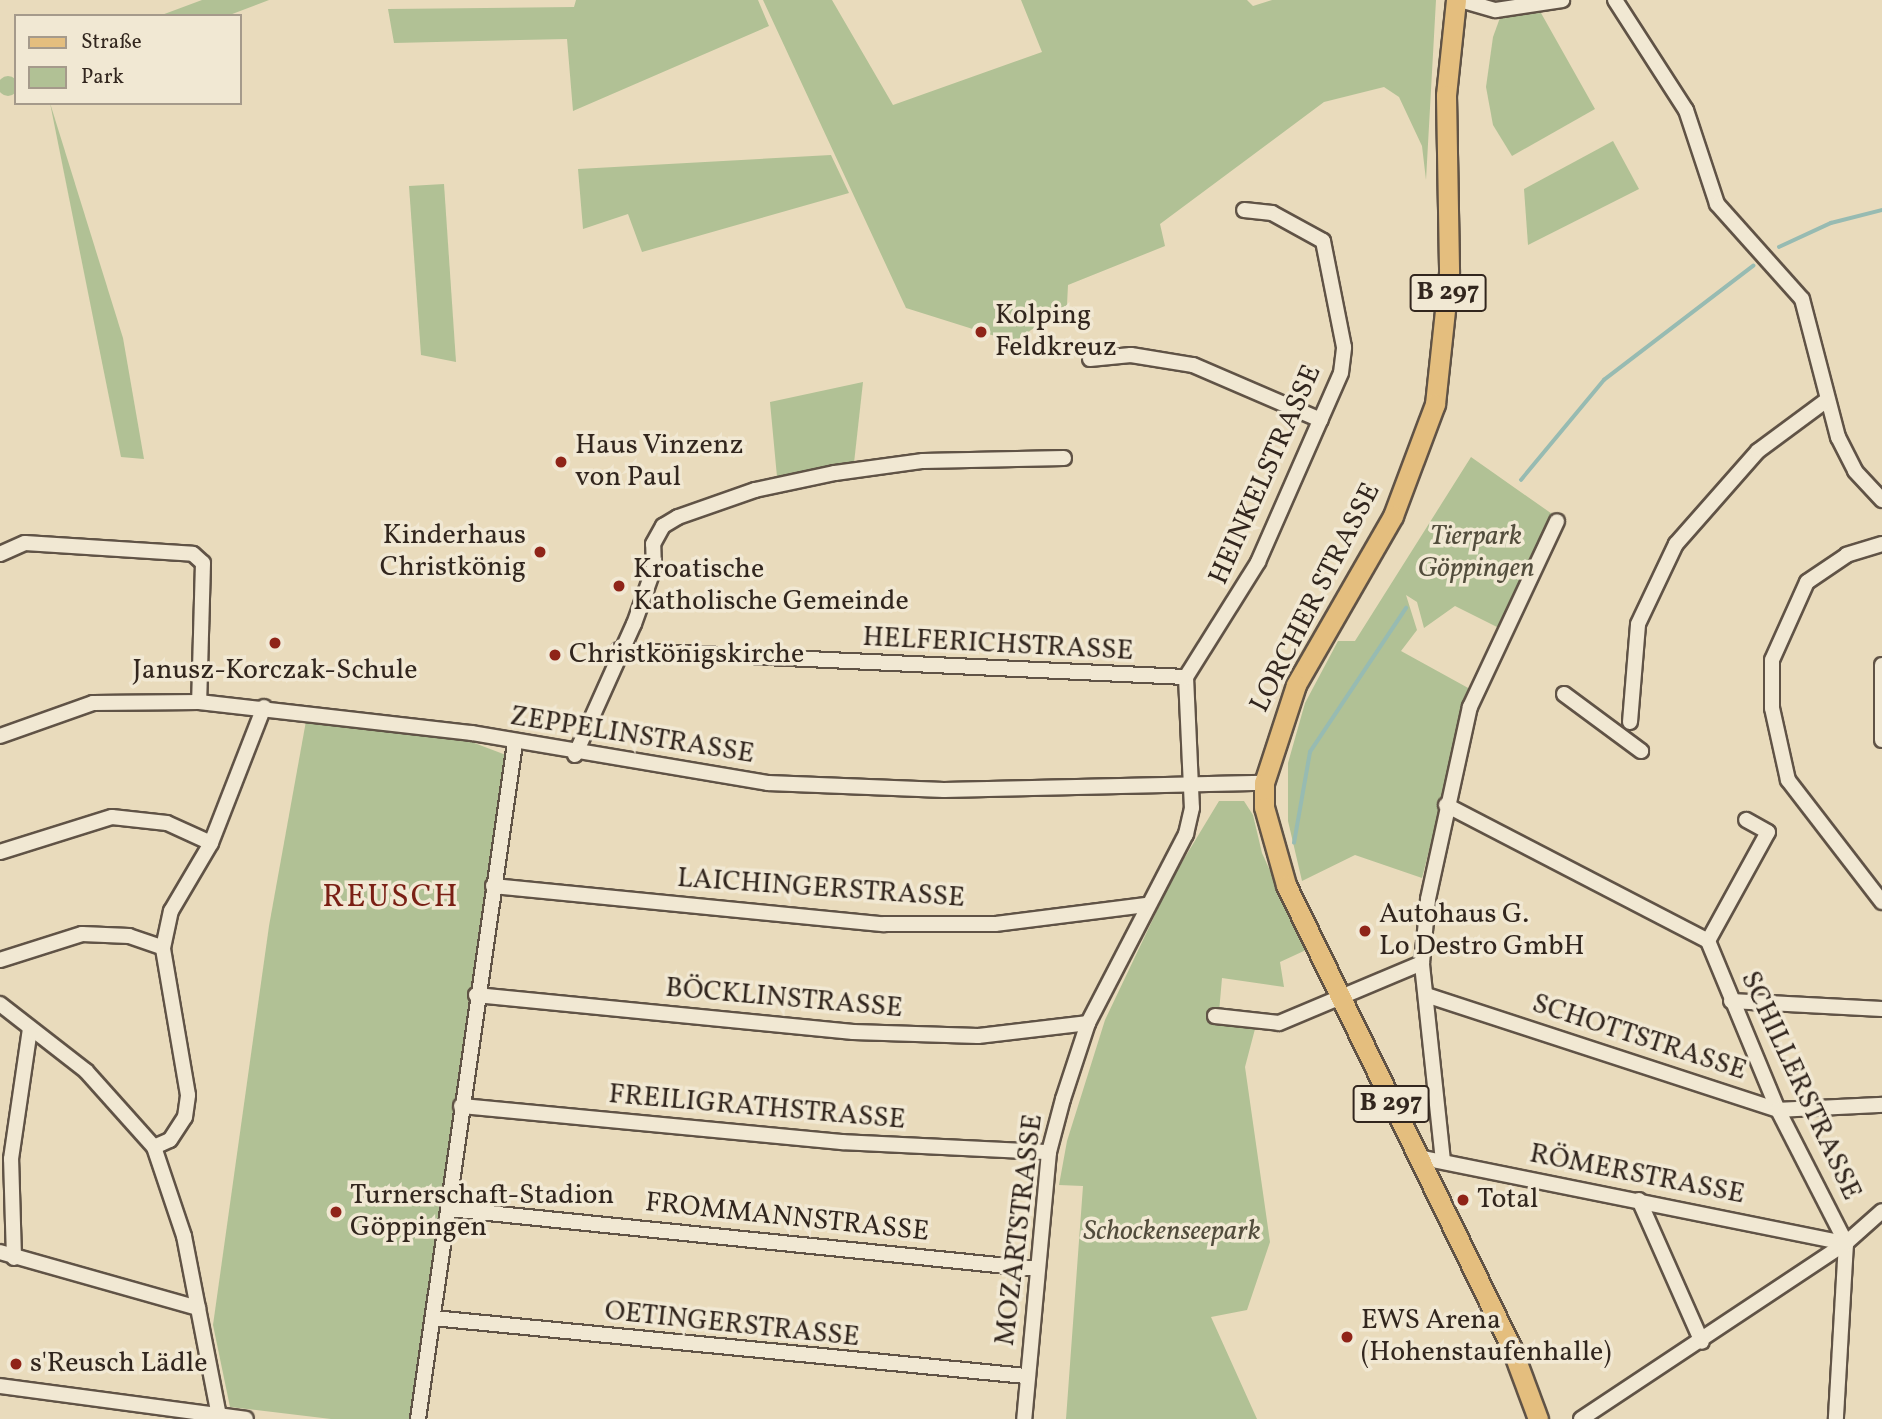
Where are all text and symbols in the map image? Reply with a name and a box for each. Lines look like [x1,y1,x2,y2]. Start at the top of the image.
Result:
legend [14,14,242,105]
text: Straße [81,28,142,57]
text: Park [81,63,124,92]
road number: B 297 [1410,270,1486,316]
place label: Kolping Feldkreuz [995,299,1117,365]
marker: Kolping Feldkreuz [973,324,989,340]
street label: HEINKELSTRASSE [1203,360,1329,590]
place label: Haus Vinzenz von Paul [575,429,744,495]
marker: Haus Vinzenz von Paul [553,454,569,470]
street label: LORCHER STRASSE [1244,478,1388,718]
place label: Kinderhaus Christkönig [380,519,526,585]
park label: Tierpark Göppingen [1418,520,1534,586]
marker: Kinderhaus Christkönig [532,544,548,560]
place label: Kroatische Katholische Gemeinde [633,553,909,619]
marker: Kroatische Katholische Gemeinde [611,578,627,594]
street label: HELFERICHSTRASSE [862,621,1134,669]
marker: Janusz-Korczak-Schule [267,635,283,651]
place label: Christkönigskirche [569,638,804,672]
marker: Christkönigskirche [547,647,563,663]
place label: Janusz-Korczak-Schule [133,654,417,688]
street label: ZEPPELINSTRASSE [507,700,757,772]
street label: LAICHINGERSTRASSE [676,862,966,916]
district label: REUSCH [323,879,459,917]
place label: Autohaus G. Lo Destro GmbH [1379,898,1585,964]
marker: Autohaus G. Lo Destro GmbH [1357,923,1373,939]
street label: SCHILLERSTRASSE [1732,966,1868,1206]
street label: BÖCKLINSTRASSE [664,972,904,1026]
street label: SCHOTTSTRASSE [1528,988,1750,1088]
street label: FREILIGRATHSTRASSE [607,1078,907,1138]
road number: B 297 [1352,1082,1430,1126]
street label: MOZARTSTRASSE [989,1112,1051,1348]
street label: RÖMERSTRASSE [1527,1138,1747,1212]
place label: Turnerschaft-Stadion Göppingen [350,1179,614,1245]
place label: Total [1477,1183,1538,1217]
street label: FROMMANNSTRASSE [643,1186,931,1250]
marker: Total [1455,1192,1471,1208]
marker: Turnerschaft-Stadion Göppingen [328,1204,344,1220]
park label: Schockenseepark [1083,1215,1261,1249]
street label: OETINGERSTRASSE [603,1295,861,1355]
place label: EWS Arena (Hohenstaufenhalle) [1361,1304,1611,1370]
marker: EWS Arena (Hohenstaufenhalle) [1339,1329,1355,1345]
place label: s'Reusch Lädle [30,1347,207,1381]
marker: s'Reusch Lädle [8,1356,24,1372]

